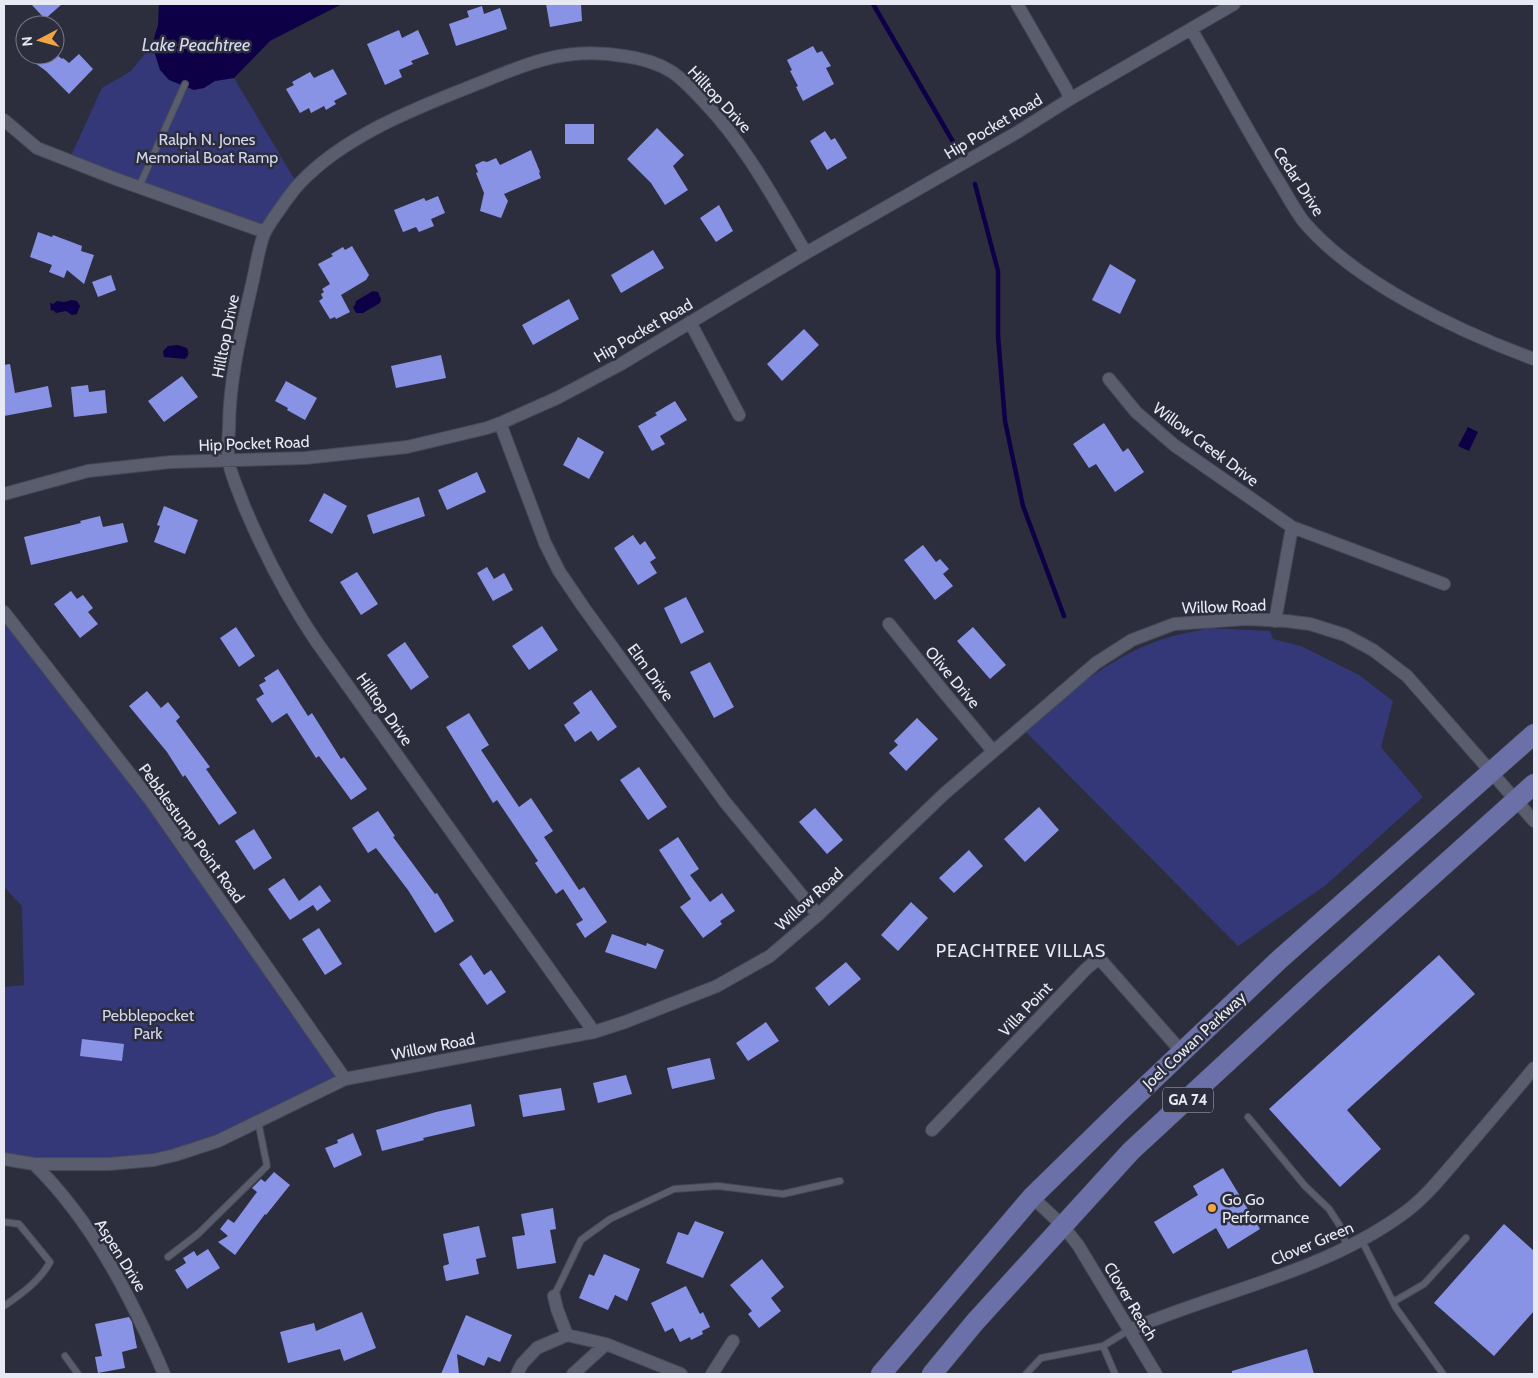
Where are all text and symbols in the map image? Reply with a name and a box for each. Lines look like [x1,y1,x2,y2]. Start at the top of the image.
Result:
north arrow [15,15,65,65]
water label: Lake Peachtree [142,34,250,56]
text: N [18,35,37,47]
street label: Hilltop Drive [684,62,755,137]
street label: Hip Pocket Road [941,90,1046,163]
park label: Ralph N. Jones Memorial Boat Ramp [136,130,278,167]
street label: Cedar Drive [1269,143,1328,220]
street label: Hilltop Drive [208,293,243,379]
street label: Hip Pocket Road [591,295,696,366]
street label: Willow Creek Drive [1149,398,1262,490]
street label: Hip Pocket Road [198,432,310,455]
street label: Willow Road [1181,596,1267,617]
street label: Elm Drive [623,640,678,705]
street label: Olive Drive [921,643,984,712]
street label: Hilltop Drive [353,669,417,749]
street label: Pebblestump Point Road [135,760,248,907]
street label: Willow Road [772,864,847,935]
district label: PEACHTREE VILLAS [936,940,1106,962]
street label: Villa Point [995,978,1056,1040]
street label: Joel Cowan Parkway [1138,988,1250,1094]
park label: Pebblepocket Park [102,1006,195,1043]
street label: Willow Road [390,1029,476,1064]
road number: GA 74 [1163,1088,1213,1112]
place label: Go Go Performance [1222,1190,1309,1227]
marker: Go Go Performance [1206,1202,1218,1214]
street label: Aspen Drive [91,1215,150,1295]
street label: Clover Green [1268,1218,1356,1269]
street label: Clover Reach [1100,1259,1161,1344]

